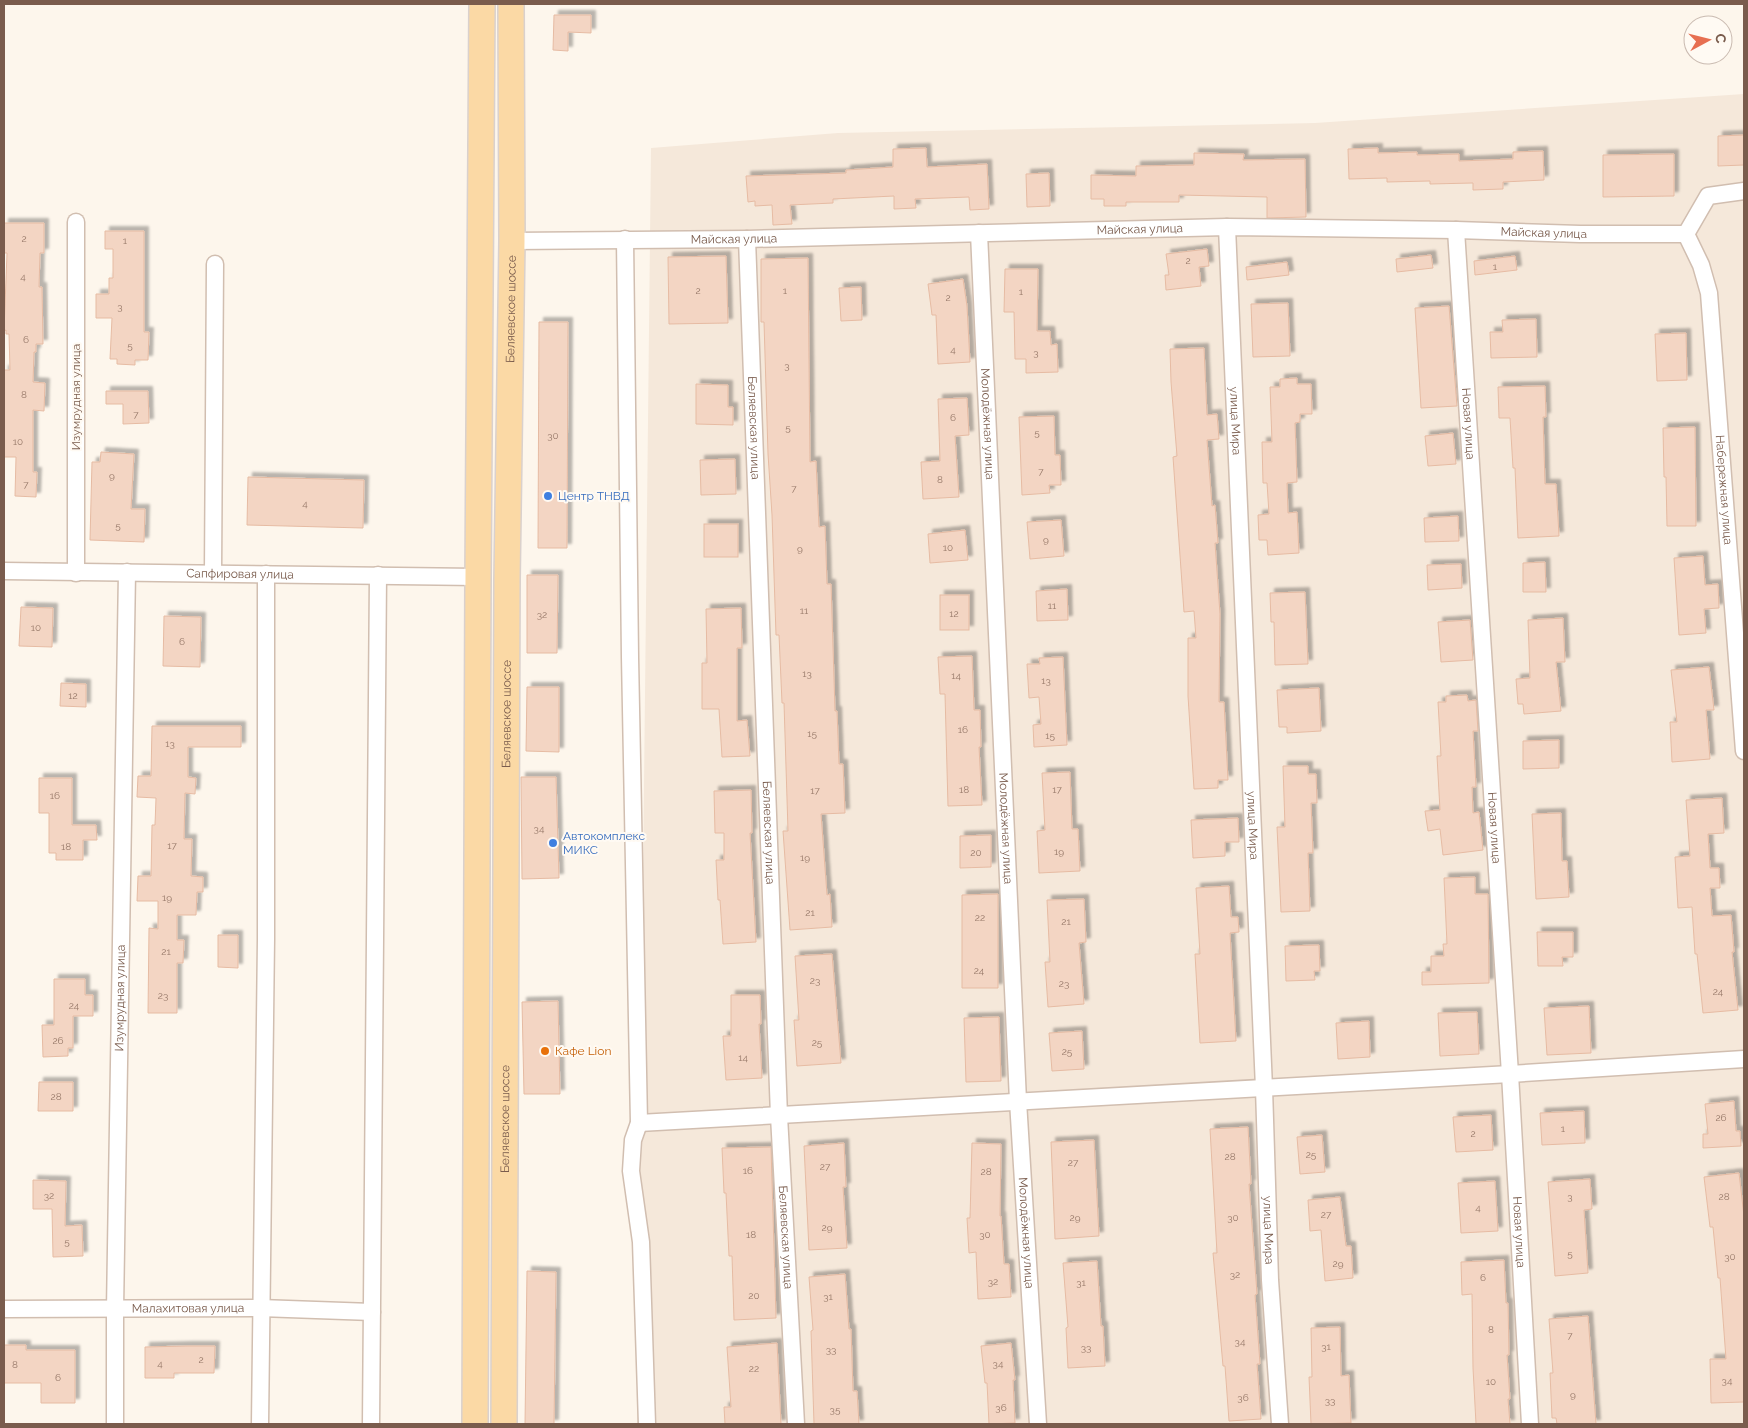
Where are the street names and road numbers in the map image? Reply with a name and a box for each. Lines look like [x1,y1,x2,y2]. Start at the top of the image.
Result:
street label: Майская улица [1096,221,1183,237]
street label: Майская улица [1500,224,1587,241]
street label: Майская улица [691,231,777,246]
street label: Беляевское шоссе [503,255,519,363]
street label: Изумрудная улица [69,344,83,450]
street label: Молодёжная улица [978,368,997,480]
street label: Беляевская улица [745,376,763,480]
street label: улица Мира [1227,386,1244,455]
street label: Новая улица [1459,387,1478,460]
street label: Набережная улица [1713,434,1735,545]
street label: Сапфировая улица [186,566,294,582]
street label: Беляевское шоссе [499,660,514,768]
street label: Молодёжная улица [996,772,1015,884]
street label: Беляевская улица [760,781,778,885]
street label: улица Мира [1244,791,1261,860]
street label: Новая улица [1485,791,1504,864]
street label: Изумрудная улица [112,945,128,1052]
street label: Беляевское шоссе [498,1065,512,1173]
street label: Молодёжная улица [1016,1177,1037,1289]
street label: Беляевская улица [776,1185,796,1289]
street label: улица Мира [1260,1196,1277,1265]
street label: Новая улица [1510,1196,1528,1268]
street label: Малахитовая улица [132,1301,244,1316]

